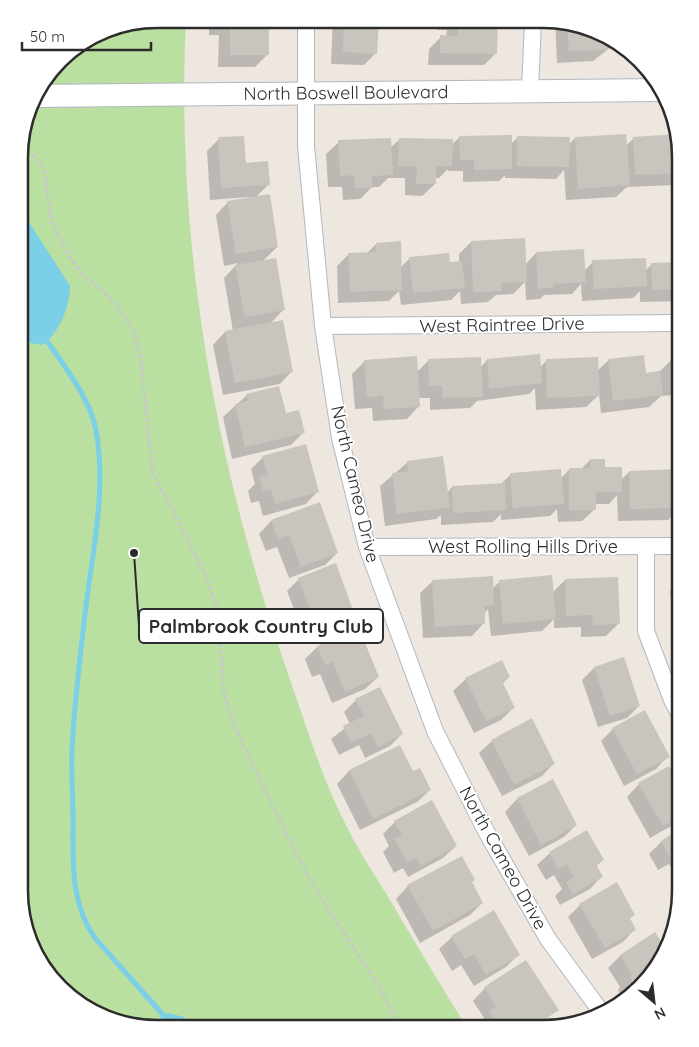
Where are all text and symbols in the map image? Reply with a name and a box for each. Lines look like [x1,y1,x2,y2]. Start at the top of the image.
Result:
scale bar [22,20,151,52]
text: 50 m [30,27,65,46]
street label: North Boswell Boulevard [243,80,449,105]
street label: West Raintree Drive [419,312,585,337]
street label: North Cameo Drive [326,403,385,565]
street label: West Rolling Hills Drive [428,535,618,558]
callout: Palmbrook Country Club [139,609,383,643]
text: Palmbrook Country Club [149,614,373,638]
street label: North Cameo Drive [454,782,552,934]
north arrow [629,977,679,1027]
text: N [651,1003,669,1024]

